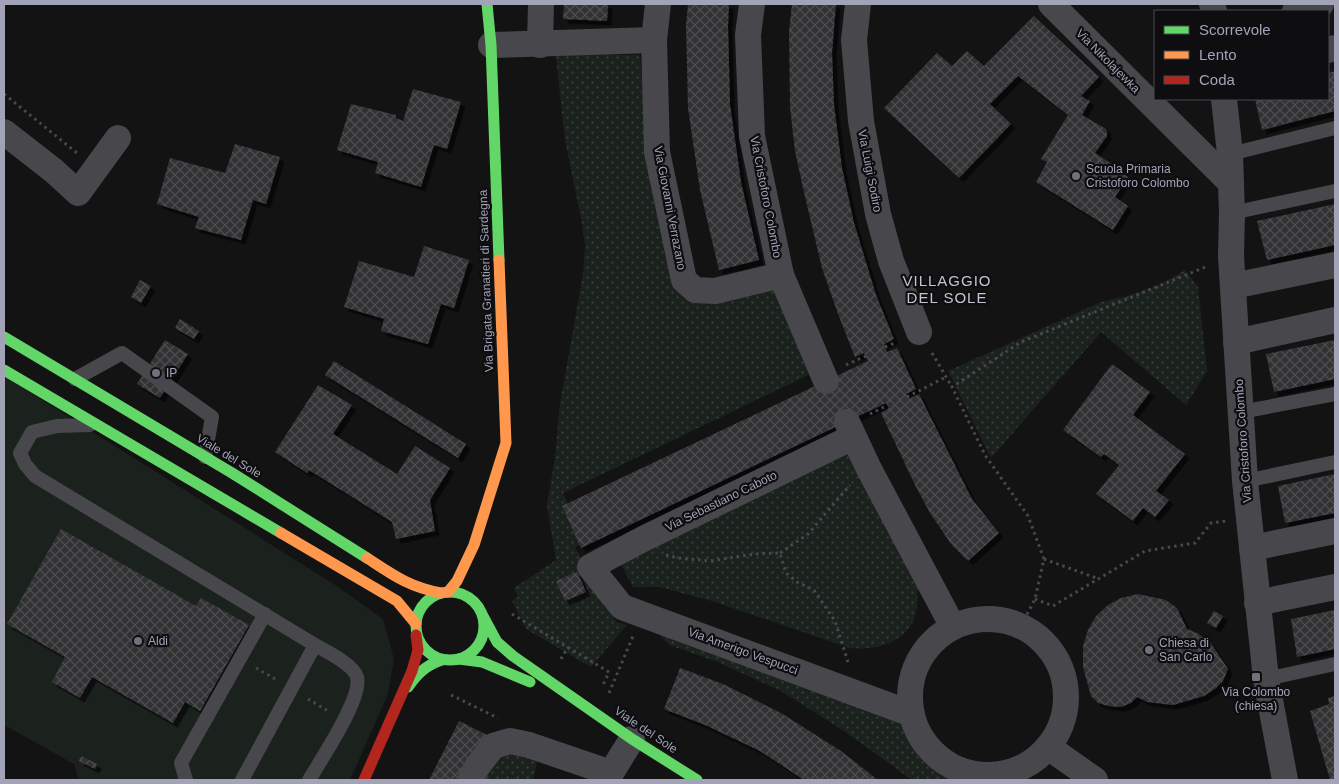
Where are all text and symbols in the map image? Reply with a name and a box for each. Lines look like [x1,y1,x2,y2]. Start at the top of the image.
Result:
legend [1154,10,1329,100]
text: Scorrevole [1199,21,1271,38]
street label: Via Nikolajewka [1073,26,1143,96]
text: Lento [1199,46,1237,63]
text: Coda [1199,71,1236,88]
street label: Via Luigi Sodiro [855,129,885,214]
street label: Via Cristoforo Colombo [747,135,785,259]
street label: Via Giovanni Verrazano [651,145,689,271]
place label: Scuola Primaria Cristoforo Colombo [1086,162,1190,190]
marker: Scuola Primaria Cristoforo Colombo [1070,170,1082,182]
street label: Via Brigata Granatieri di Sardegna [476,189,496,372]
district label: VILLAGGIO DEL SOLE [902,272,992,306]
place label: IP [166,366,177,380]
marker: IP [150,367,162,379]
street label: Via Cristoforo Colombo [1232,378,1254,503]
street label: Viale del Sole [194,431,264,481]
street label: Via Sebastiano Caboto [663,468,779,534]
street label: Via Amerigo Vespucci [686,625,800,677]
place label: Aldi [148,634,168,648]
marker: Aldi [132,635,144,647]
place label: Chiesa di San Carlo [1159,636,1213,664]
marker: Chiesa di San Carlo [1143,644,1155,656]
marker: Via Colombo (chiesa) [1250,671,1262,683]
place label: Via Colombo (chiesa) [1222,685,1291,713]
street label: Viale del Sole [612,704,681,756]

